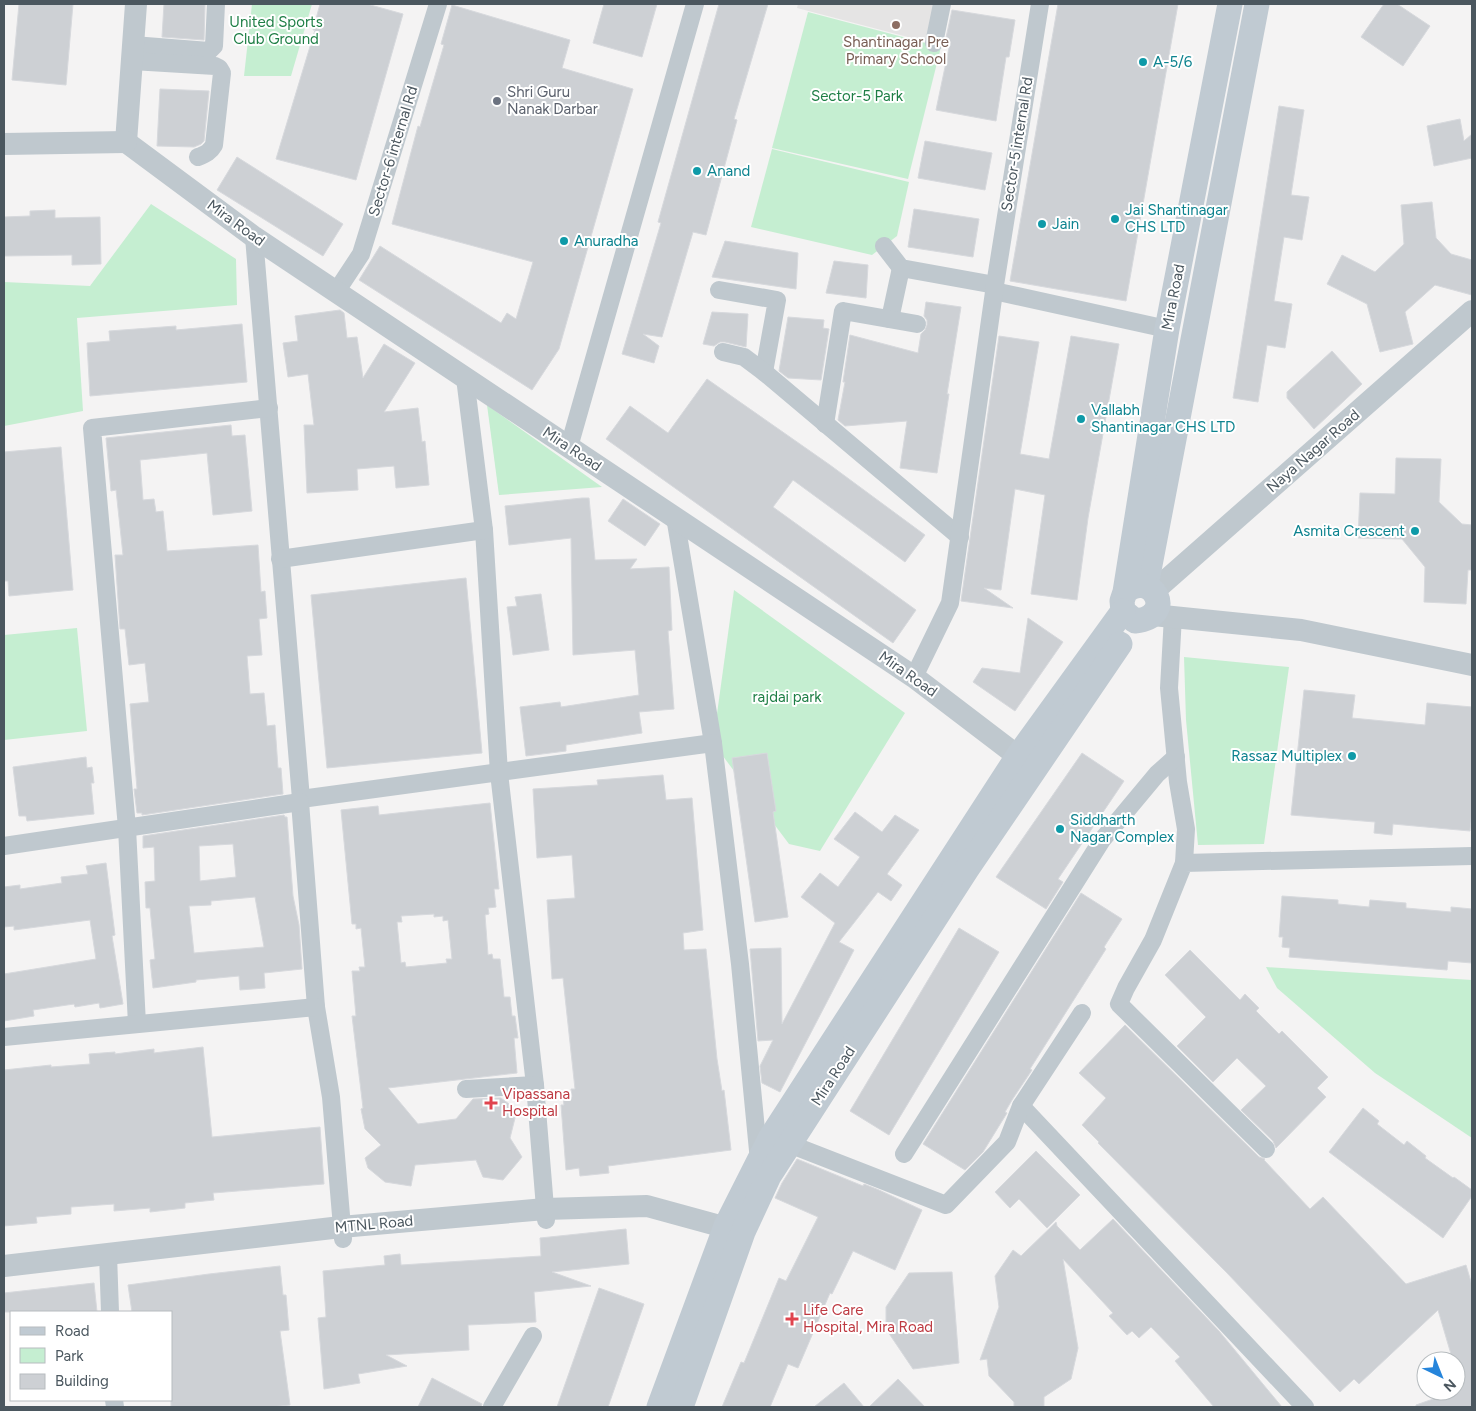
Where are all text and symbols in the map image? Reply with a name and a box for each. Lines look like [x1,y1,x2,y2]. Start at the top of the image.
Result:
park label: United Sports Club Ground [229,13,323,48]
marker: Shantinagar Pre Primary School [890,19,902,31]
place label: Shantinagar Pre Primary School [843,33,949,68]
place label: A-5/6 [1153,53,1193,71]
marker: A-5/6 [1137,56,1149,68]
street label: Sector-5 internal Rd [998,76,1036,212]
place label: Shri Guru Nanak Darbar [507,83,598,118]
street label: Sector-6 internal Rd [365,84,421,218]
park label: Sector-5 Park [811,87,904,105]
marker: Shri Guru Nanak Darbar [491,95,503,107]
place label: Anand [707,162,750,180]
marker: Anand [691,165,703,177]
street label: Mira Road [204,196,268,250]
place label: Jai Shantinagar CHS LTD [1125,201,1228,236]
marker: Jai Shantinagar CHS LTD [1109,213,1121,225]
place label: Jain [1052,215,1079,233]
marker: Jain [1036,218,1048,230]
place label: Anuradha [574,232,638,250]
marker: Anuradha [558,235,570,247]
street label: Mira Road [1158,262,1188,332]
place label: Vallabh Shantinagar CHS LTD [1091,401,1235,436]
street label: Naya Nagar Road [1263,406,1363,496]
marker: Vallabh Shantinagar CHS LTD [1075,413,1087,425]
street label: Mira Road [539,423,605,475]
place label: Asmita Crescent [1293,522,1405,540]
marker: Asmita Crescent [1409,525,1421,537]
street label: Mira Road [875,647,941,701]
park label: rajdai park [752,688,822,706]
place label: Rassaz Multiplex [1231,747,1342,765]
marker: Rassaz Multiplex [1346,750,1358,762]
place label: Siddharth Nagar Complex [1070,811,1174,846]
marker: Siddharth Nagar Complex [1054,823,1066,835]
street label: Mira Road [807,1043,859,1109]
place label: Vipassana Hospital [502,1085,570,1120]
marker: Vipassana Hospital [484,1096,498,1110]
street label: MTNL Road [334,1212,414,1236]
place label: Life Care Hospital, Mira Road [803,1301,933,1336]
legend [10,1311,172,1401]
marker: Life Care Hospital, Mira Road [785,1312,799,1326]
text: Road [55,1322,90,1340]
text: Park [55,1347,84,1365]
north arrow [1416,1351,1466,1401]
text: Building [55,1372,109,1390]
text: N [1440,1375,1459,1395]

